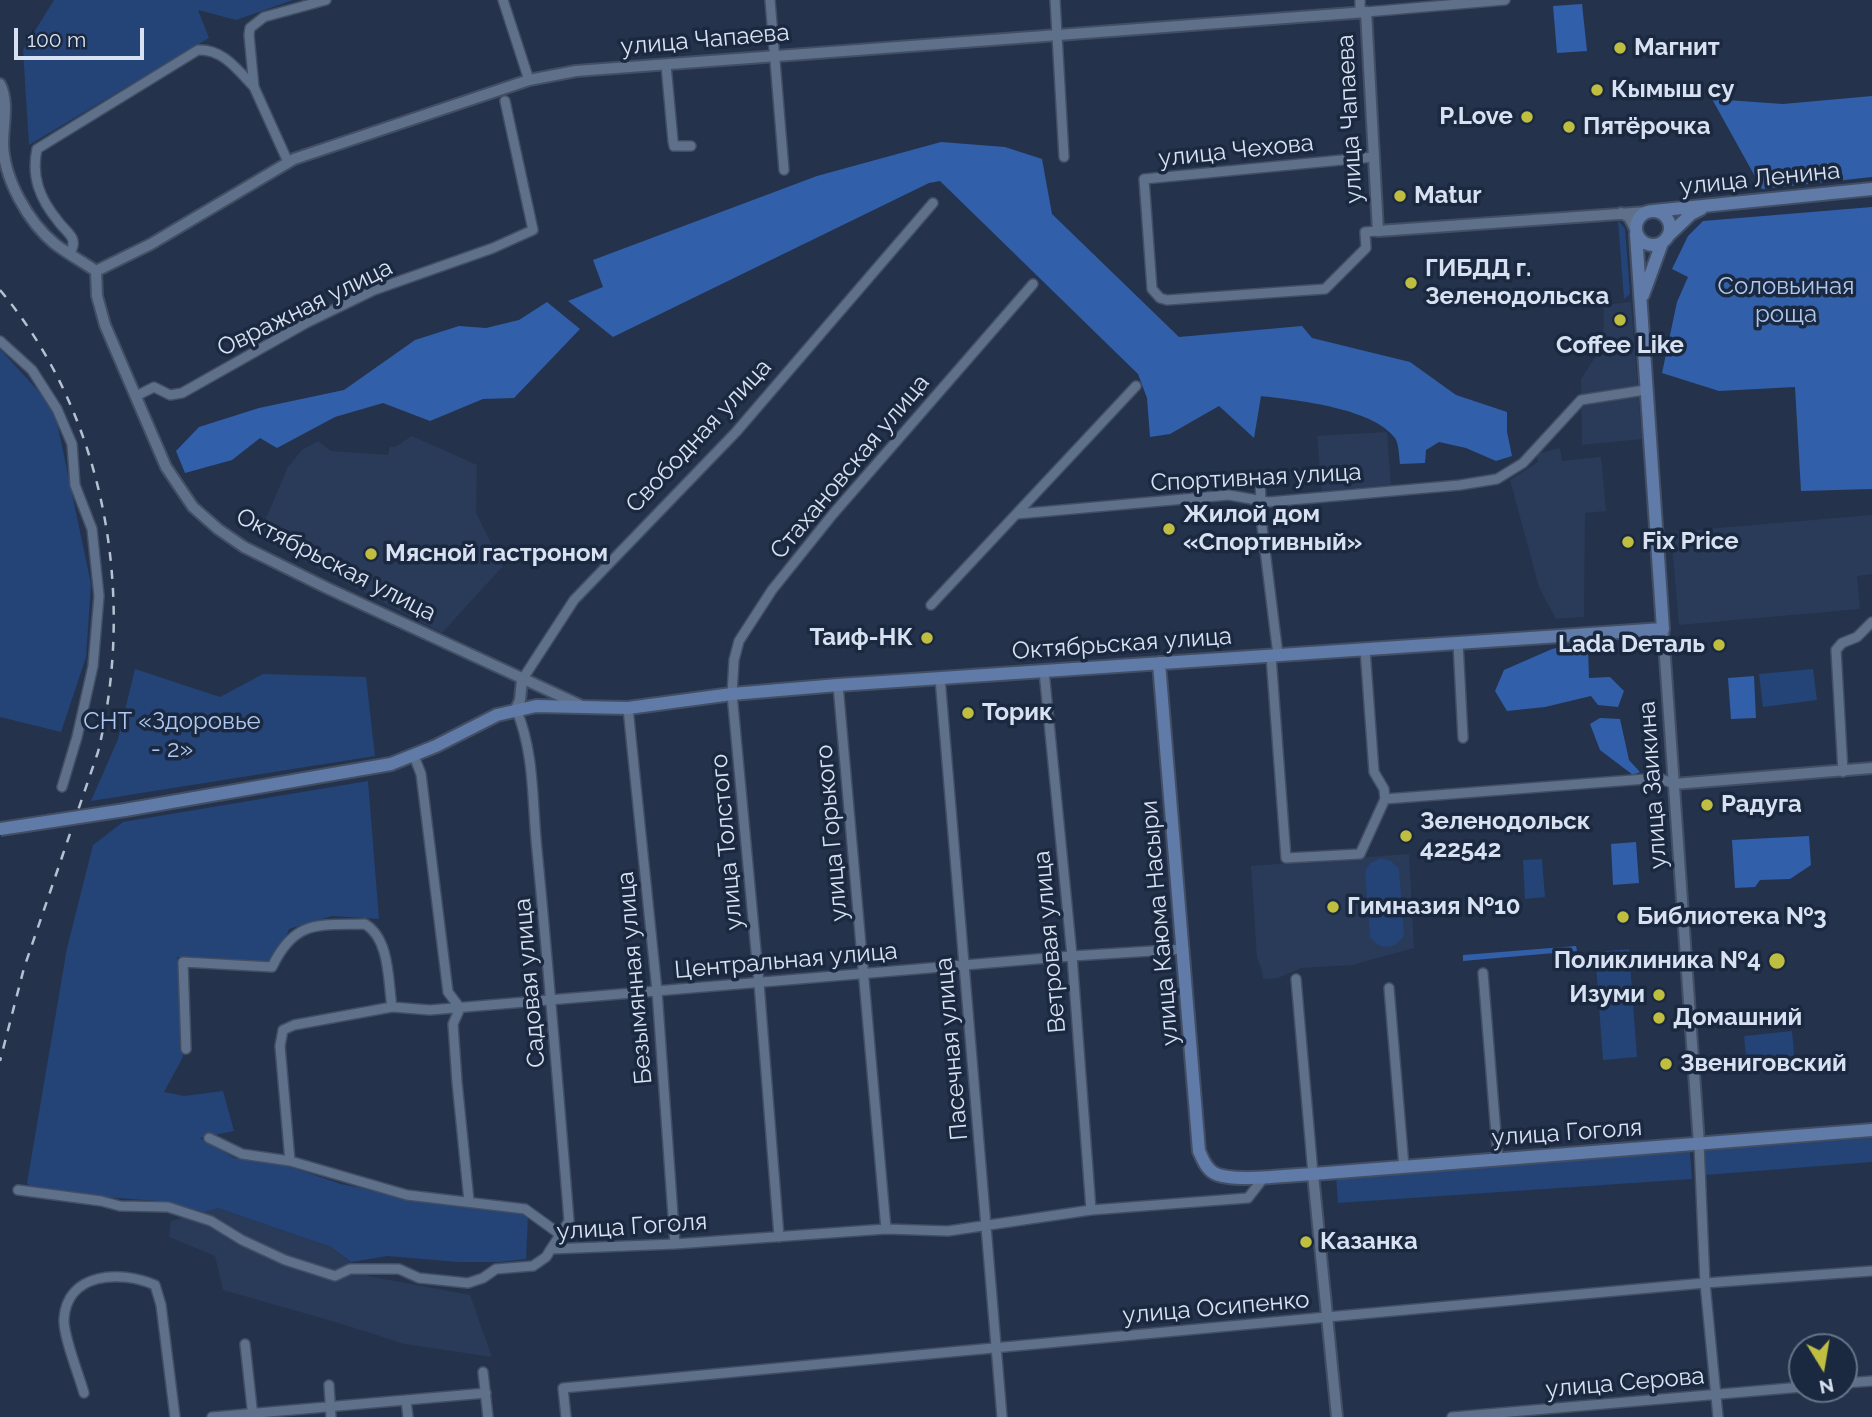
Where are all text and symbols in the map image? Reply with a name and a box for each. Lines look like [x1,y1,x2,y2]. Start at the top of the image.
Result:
scale bar [18,14,147,58]
street label: улица Чапаева [619,18,791,62]
text: 100 m [27,27,86,52]
street label: улица Чапаева [1331,34,1369,204]
place label: Магнит [1634,34,1720,62]
marker: Магнит [1612,40,1628,56]
place label: Кымыш су [1611,76,1734,104]
marker: Кымыш су [1589,82,1605,98]
place label: P.Love [1439,103,1513,131]
marker: P.Love [1519,109,1535,125]
place label: Пятёрочка [1583,113,1710,141]
marker: Пятёрочка [1561,119,1577,135]
street label: улица Чехова [1157,129,1315,173]
street label: улица Ленина [1678,156,1842,202]
place label: Matur [1414,182,1482,210]
marker: Matur [1392,188,1408,204]
street label: Овражная улица [213,253,397,363]
place label: ГИБДД г. Зеленодольска [1425,255,1609,311]
park label: Соловьиная роща [1718,273,1854,329]
marker: ГИБДД г. Зеленодольска [1403,275,1419,291]
marker: Coffee Like [1612,312,1628,328]
place label: Coffee Like [1556,332,1684,360]
street label: Свободная улица [620,353,778,519]
street label: Стахановская улица [764,369,936,565]
street label: Спортивная улица [1150,458,1362,498]
place label: Жилой дом «Спортивный» [1183,501,1362,557]
street label: Октябрьская улица [231,502,441,628]
marker: Жилой дом «Спортивный» [1161,521,1177,537]
place label: Fix Price [1642,528,1739,556]
marker: Fix Price [1620,534,1636,550]
place label: Мясной гастроном [385,540,608,568]
marker: Мясной гастроном [363,546,379,562]
street label: Октябрьская улица [1011,622,1233,666]
place label: Таиф-НК [809,624,913,652]
marker: Таиф-НК [919,630,935,646]
place label: Lada Dеталь [1558,631,1705,659]
marker: Lada Dеталь [1711,637,1727,653]
place label: Торик [982,699,1053,727]
street label: улица Заикина [1633,700,1673,870]
marker: Торик [960,705,976,721]
park label: СНТ «Здоровье - 2» [83,708,261,764]
street label: улица Горького [810,743,854,923]
street label: улица Толстого [705,753,749,931]
place label: Радуга [1721,791,1802,819]
marker: Радуга [1699,797,1715,813]
street label: улица Каюма Насыри [1135,799,1185,1047]
place label: Зеленодольск 422542 [1420,808,1591,864]
marker: Зеленодольск 422542 [1398,828,1414,844]
street label: Ветровая улица [1028,850,1072,1034]
street label: Безымянная улица [611,870,659,1086]
place label: Гимназия №10 [1347,893,1521,921]
street label: Садовая улица [508,897,552,1069]
marker: Гимназия №10 [1325,899,1341,915]
place label: Библиотека №3 [1637,903,1827,931]
marker: Библиотека №3 [1615,909,1631,925]
street label: Центральная улица [673,937,899,985]
place label: Поликлиника №4 [1554,947,1761,975]
marker: Поликлиника №4 [1767,951,1787,971]
street label: Пасечная улица [930,956,974,1142]
place label: Изуми [1569,981,1645,1009]
marker: Изуми [1651,987,1667,1003]
place label: Домашний [1673,1004,1802,1032]
marker: Домашний [1651,1010,1667,1026]
place label: Звениговский [1680,1050,1847,1078]
marker: Звениговский [1658,1056,1674,1072]
street label: улица Гоголя [1491,1113,1643,1153]
street label: улица Гоголя [556,1207,708,1247]
place label: Казанка [1320,1228,1418,1256]
marker: Казанка [1298,1234,1314,1250]
street label: улица Осипенко [1121,1285,1311,1331]
north arrow [1788,1333,1858,1403]
street label: улица Серова [1544,1362,1706,1404]
text: N [1817,1374,1836,1399]

